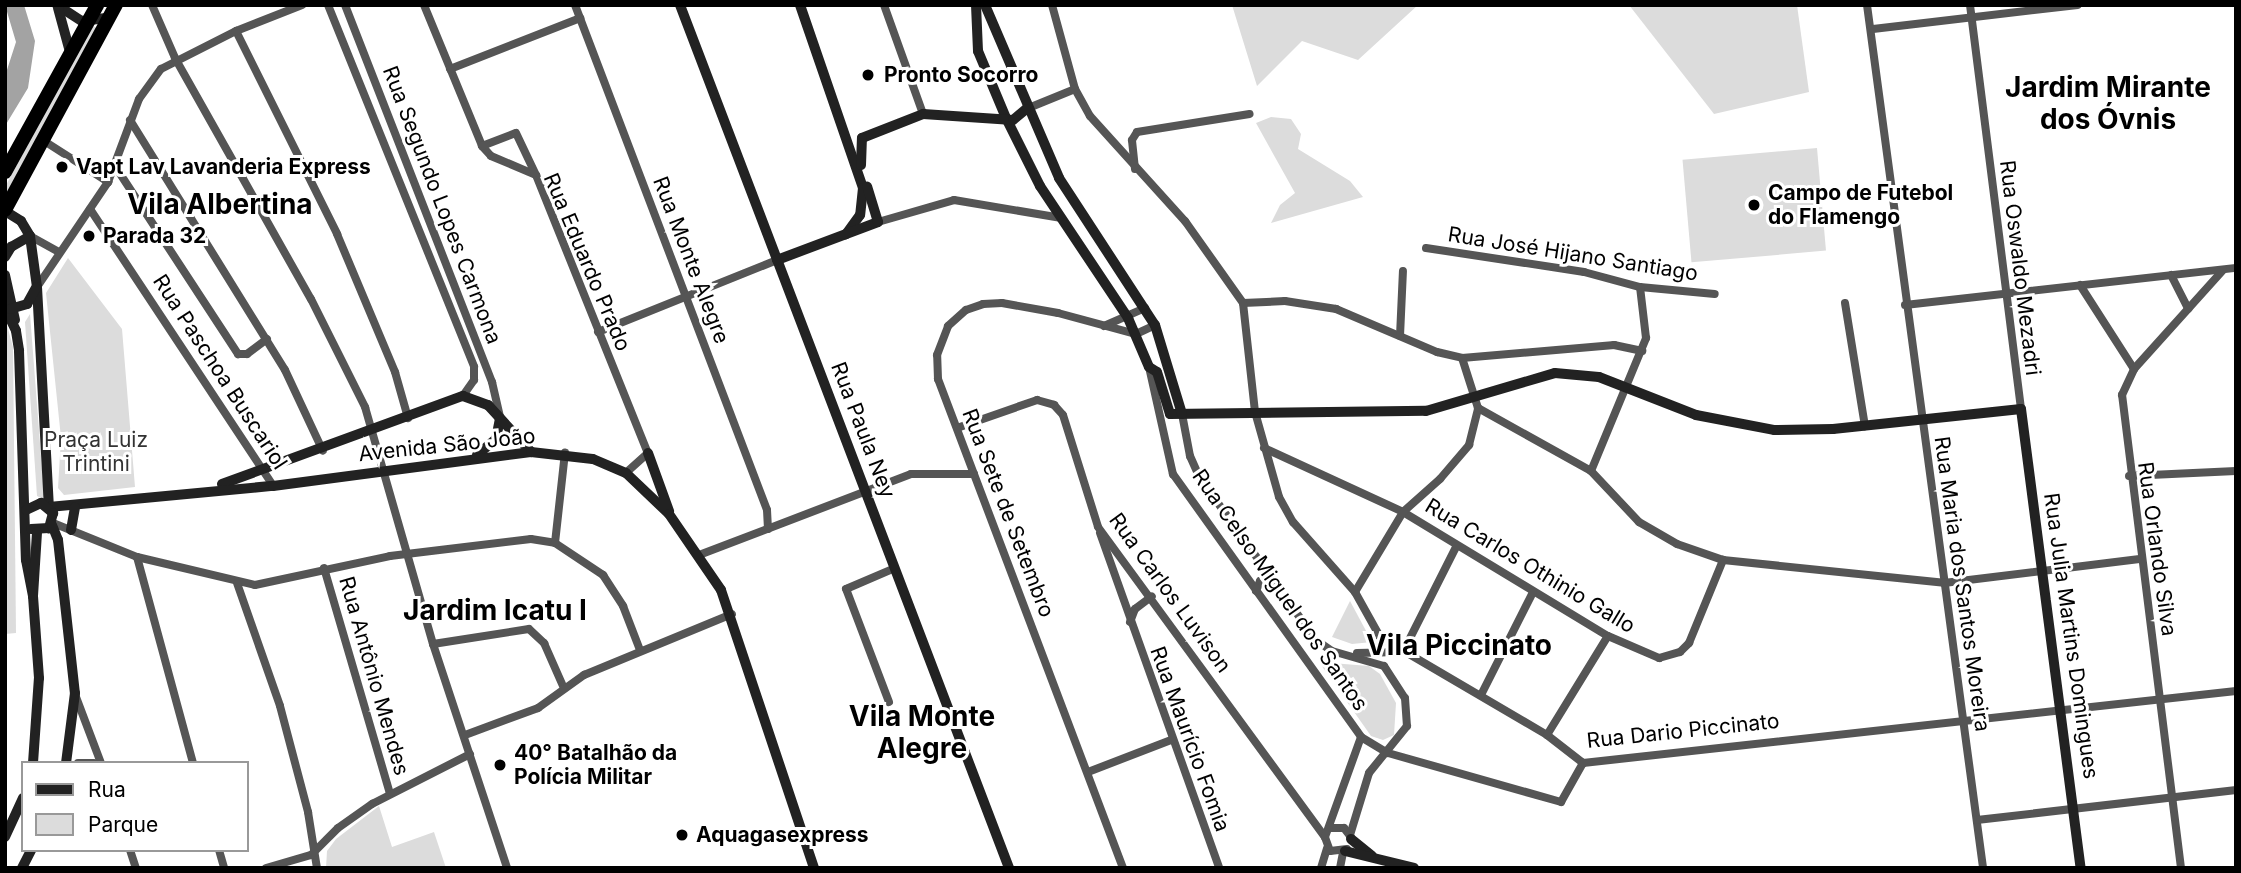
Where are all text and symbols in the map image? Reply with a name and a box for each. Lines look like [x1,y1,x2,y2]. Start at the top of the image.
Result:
place label: Pronto Socorro [884,62,1038,88]
street label: Rua Segundo Lopes Carmona [377,63,507,347]
marker: Pronto Socorro [858,65,878,85]
district label: Jardim Mirante dos Óvnis [2005,70,2211,136]
place label: Vapt Lav Lavanderia Express [76,154,371,180]
marker: Vapt Lav Lavanderia Express [54,159,70,175]
street label: Rua Oswaldo Mezadri [1994,159,2046,377]
street label: Rua Eduardo Prado [538,169,636,355]
street label: Rua Monte Alegre [648,173,734,347]
place label: Campo de Futebol do Flamengo [1768,180,1953,230]
district label: Vila Albertina [127,187,313,221]
marker: Campo de Futebol do Flamengo [1746,197,1762,213]
street label: Rua José Hijano Santiago [1446,222,1700,286]
place label: Parada 32 [103,223,206,249]
marker: Parada 32 [81,228,97,244]
street label: Rua Paschoa Buscariol [148,270,292,474]
street label: Rua Paula Ney [826,359,900,501]
street label: Rua Sete de Setembro [957,405,1059,621]
street label: Avenida São João [357,423,537,467]
park label: Praça Luiz Trintini [44,427,148,477]
street label: Rua Maria dos Santos Moreira [1929,435,1995,733]
street label: Rua Orlando Silva [2132,460,2182,638]
street label: Rua Celso Miguel dos Santos [1187,464,1373,716]
street label: Rua Julia Martins Domingues [2038,491,2104,781]
street label: Rua Carlos Othinio Gallo [1421,493,1639,639]
street label: Rua Carlos Luvison [1104,508,1236,678]
street label: Rua Antônio Mendes [334,574,414,778]
district label: Jardim Icatu I [403,593,587,627]
district label: Vila Piccinato [1366,628,1552,662]
street label: Rua Maurício Fomia [1145,643,1235,835]
district label: Vila Monte Alegre [849,699,995,765]
street label: Rua Dario Piccinato [1585,708,1781,754]
place label: 40° Batalhão da Polícia Militar [514,740,677,790]
marker: 40° Batalhão da Polícia Militar [492,757,508,773]
legend [21,761,248,852]
text: Rua [88,777,126,802]
text: Parque [88,812,158,837]
place label: Aquagasexpress [696,822,869,848]
marker: Aquagasexpress [674,827,690,843]

